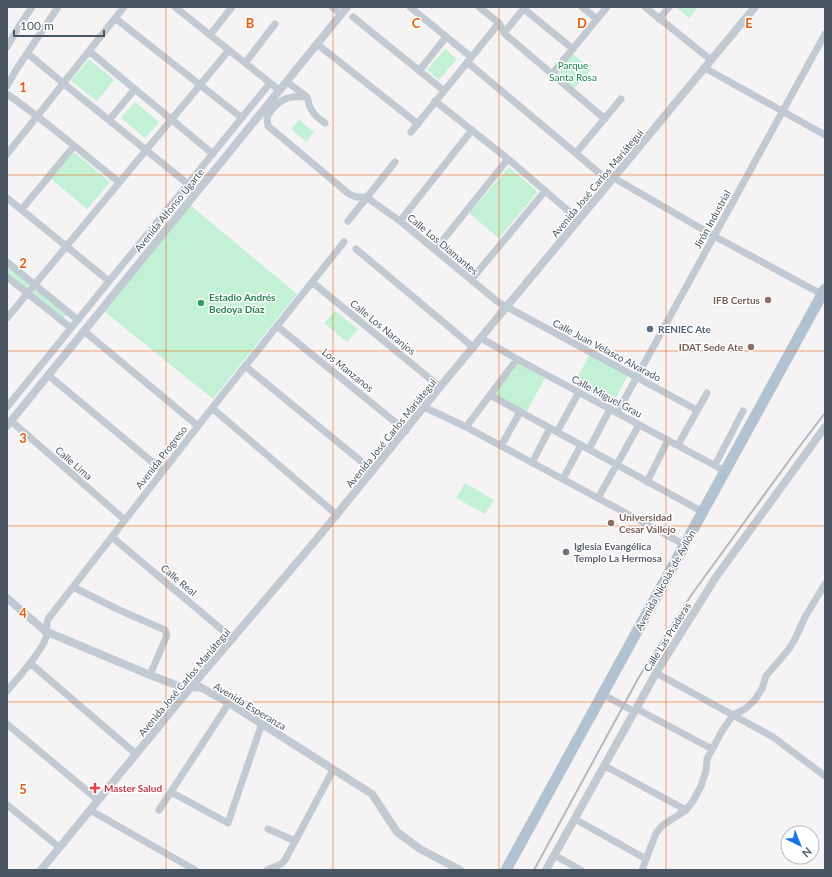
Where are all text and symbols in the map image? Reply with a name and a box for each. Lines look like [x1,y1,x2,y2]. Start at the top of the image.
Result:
scale bar [14,12,104,38]
text: B [246,15,255,31]
text: C [412,15,421,31]
text: D [577,15,587,31]
text: E [745,15,753,31]
text: 100 m [20,18,54,33]
park label: Parque Santa Rosa [549,59,597,83]
text: 1 [19,79,27,95]
street label: Avenida José Carlos Mariátegui [548,127,646,239]
street label: Avenida Alfonso Ugarte [132,166,206,254]
street label: Jirón Industrial [691,188,733,250]
street label: Calle Los Diamantes [405,211,481,277]
text: 2 [19,255,27,271]
place label: Estadio Andrés Bedoya Díaz [209,291,276,315]
place label: IFB Certus [713,294,761,306]
marker: IFB Certus [763,295,773,305]
street label: Calle Los Naranjos [348,297,418,357]
marker: Estadio Andrés Bedoya Díaz [196,298,206,308]
street label: Calle Juan Velasco Alvarado [551,316,663,384]
place label: RENIEC Ate [658,323,711,335]
marker: RENIEC Ate [645,324,655,334]
place label: IDAT Sede Ate [679,341,744,353]
marker: IDAT Sede Ate [746,342,756,352]
street label: Los Manzanos [320,346,376,394]
street label: Calle Miguel Grau [570,372,644,420]
street label: Avenida José Carlos Mariátegui [343,376,439,490]
street label: Avenida Progreso [133,423,190,491]
text: 3 [19,430,27,446]
street label: Calle Lima [53,444,95,482]
place label: Universidad Cesar Vallejo [619,511,676,535]
marker: Universidad Cesar Vallejo [606,518,616,528]
street label: Avenida Nicolás de Ayllón [632,528,698,632]
place label: Iglesia Evangélica Templo La Hermosa [574,540,662,564]
marker: Iglesia Evangélica Templo La Hermosa [561,547,571,557]
street label: Calle Real [159,562,199,598]
street label: Calle Las Praderas [641,600,693,674]
text: 4 [19,605,27,621]
street label: Avenida José Carlos Mariátegui [135,626,233,738]
street label: Avenida Esperanza [212,680,288,732]
text: 5 [19,781,27,797]
marker: Master Salud [89,782,101,794]
place label: Master Salud [104,782,162,794]
north arrow [780,825,820,865]
text: N [800,845,815,860]

